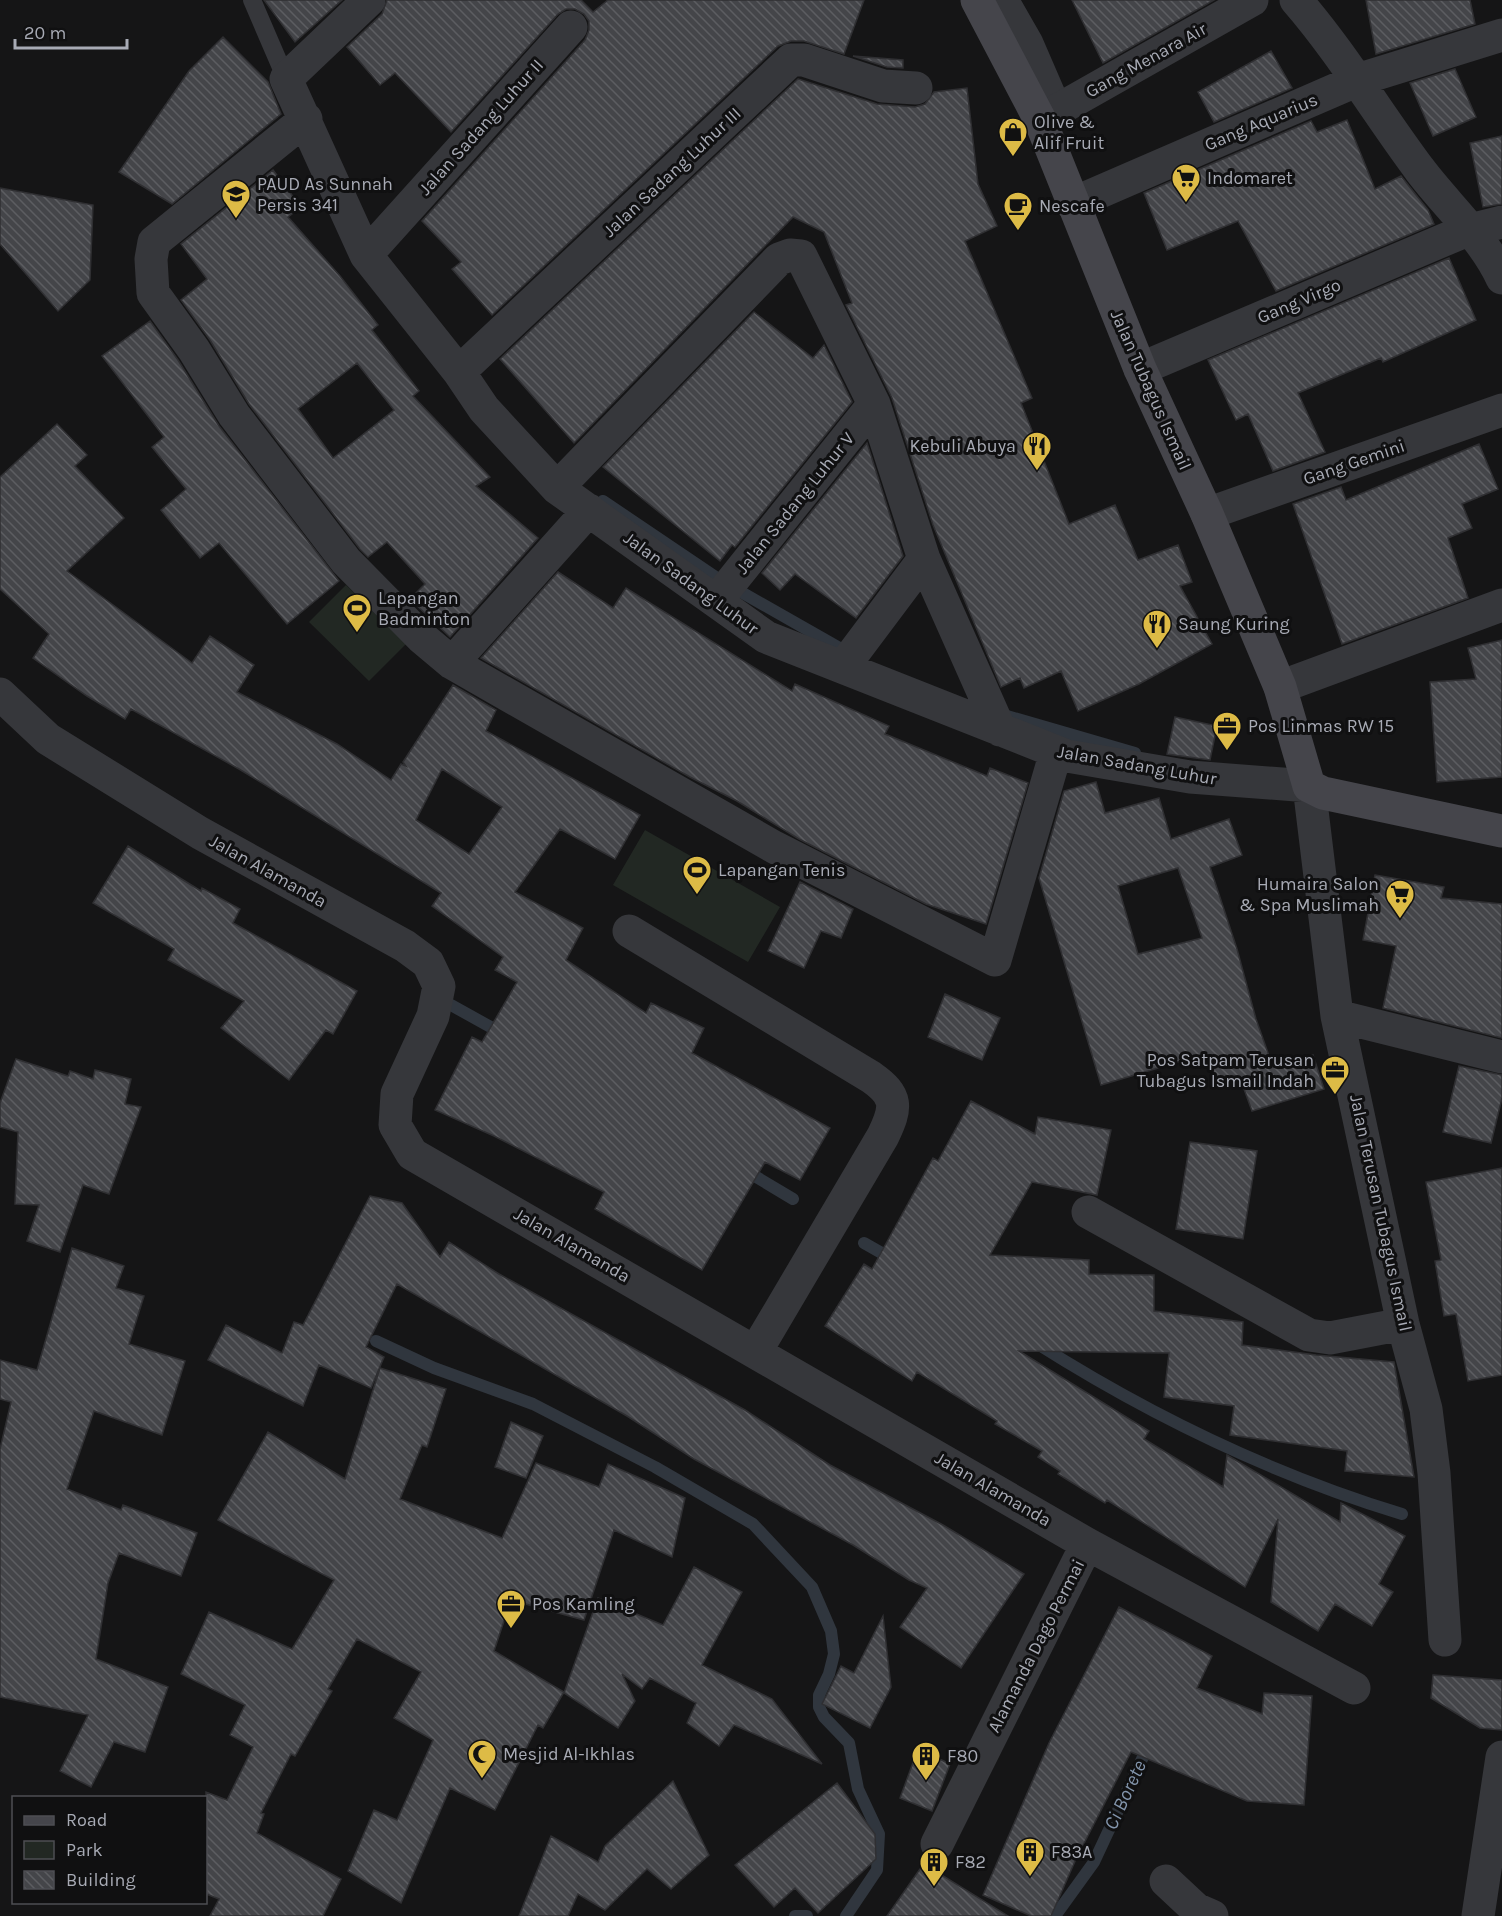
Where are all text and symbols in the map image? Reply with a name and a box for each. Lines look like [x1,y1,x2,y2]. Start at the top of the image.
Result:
scale bar [15,12,128,50]
street label: Gang Menara Air [1082,17,1211,102]
text: 20 m [24,22,66,44]
street label: Jalan Sadang Luhur II [414,54,548,200]
street label: Gang Aquarius [1201,88,1321,156]
street label: Jalan Sadang Luhur III [598,102,746,242]
place label: Olive & Alif Fruit [1034,111,1104,154]
shop icon: Olive & Alif Fruit [997,116,1029,158]
supermarket icon: Indomaret [1170,162,1202,204]
place label: Indomaret [1207,167,1293,189]
place label: PAUD As Sunnah Persis 341 [257,173,393,216]
school or university icon: PAUD As Sunnah Persis 341 [220,178,252,220]
cafe icon: Nescafe [1002,190,1034,232]
place label: Nescafe [1039,195,1105,217]
street label: Gang Virgo [1254,274,1344,328]
street label: Jalan Tubagus Ismail [1106,307,1196,473]
street label: Jalan Sadang Luhur V [731,428,859,578]
restaurant icon: Kebuli Abuya [1021,430,1053,472]
street label: Gang Gemini [1300,434,1408,490]
place label: Kebuli Abuya [909,435,1016,457]
street label: Jalan Sadang Luhur [619,527,763,640]
place label: Lapangan Badminton [378,587,470,630]
sports icon: Lapangan Badminton [341,592,373,634]
restaurant icon: Saung Kuring [1141,608,1173,650]
place label: Saung Kuring [1178,613,1290,635]
office icon: Pos Linmas RW 15 [1211,710,1243,752]
place label: Pos Linmas RW 15 [1248,715,1394,737]
street label: Jalan Sadang Luhur [1056,740,1219,790]
street label: Jalan Alamanda [205,830,331,912]
sports icon: Lapangan Tenis [681,854,713,896]
place label: Lapangan Tenis [718,859,845,881]
place label: Humaira Salon & Spa Muslimah [1239,873,1379,916]
supermarket icon: Humaira Salon & Spa Muslimah [1384,878,1416,920]
place label: Pos Satpam Terusan Tubagus Ismail Indah [1137,1049,1314,1092]
office icon: Pos Satpam Terusan Tubagus Ismail Indah [1319,1054,1351,1096]
street label: Jalan Terusan Tubagus Ismail [1345,1092,1417,1334]
street label: Jalan Alamanda [510,1203,634,1287]
street label: Jalan Alamanda [931,1447,1055,1531]
street label: Alamanda Dago Permai [983,1556,1089,1736]
office icon: Pos Kamling [495,1588,527,1630]
place label: Pos Kamling [532,1593,635,1615]
mosque icon: Mesjid Al-Ikhlas [466,1738,498,1780]
building icon: F80 [910,1740,942,1782]
place label: Mesjid Al-Ikhlas [503,1743,635,1765]
place label: F80 [947,1745,978,1767]
water label: Ci Borete [1099,1757,1151,1833]
legend [12,1796,207,1904]
text: Road [66,1809,107,1831]
building icon: F83A [1014,1836,1046,1878]
text: Park [66,1839,103,1861]
place label: F83A [1051,1841,1092,1863]
building icon: F82 [918,1846,950,1888]
place label: F82 [955,1851,986,1873]
text: Building [66,1869,136,1891]

